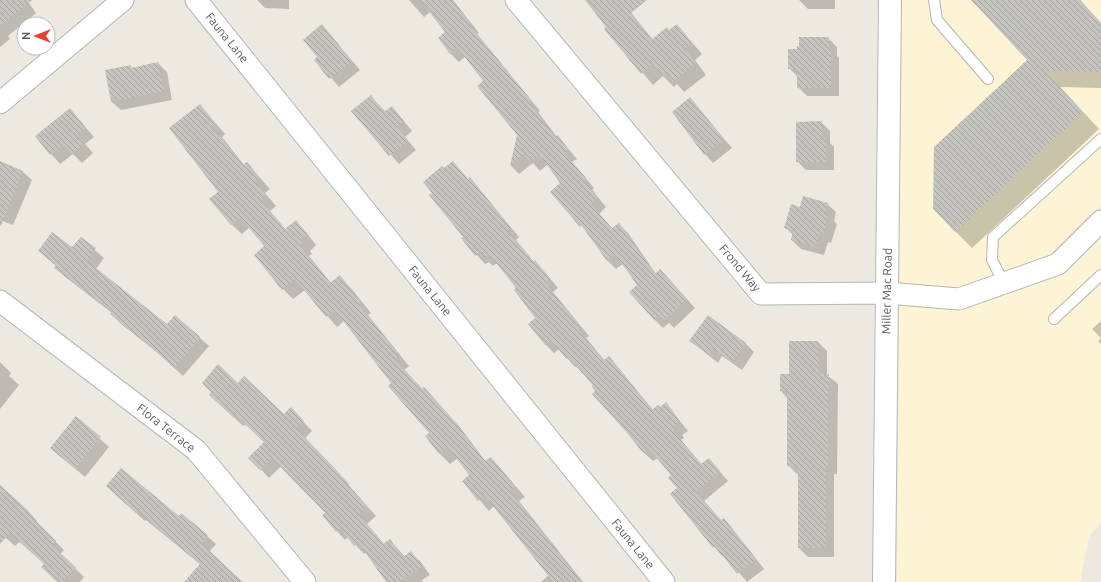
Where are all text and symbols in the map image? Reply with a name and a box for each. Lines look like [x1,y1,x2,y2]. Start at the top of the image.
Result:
street label: Fauna Lane [203,10,251,65]
north arrow [16,16,56,56]
text: N [20,32,32,40]
street label: Frond Way [717,242,764,294]
street label: Miller Mac Road [879,248,894,334]
street label: Fauna Lane [406,263,454,318]
street label: Flora Terrace [135,401,198,454]
street label: Fauna Lane [609,516,657,571]

